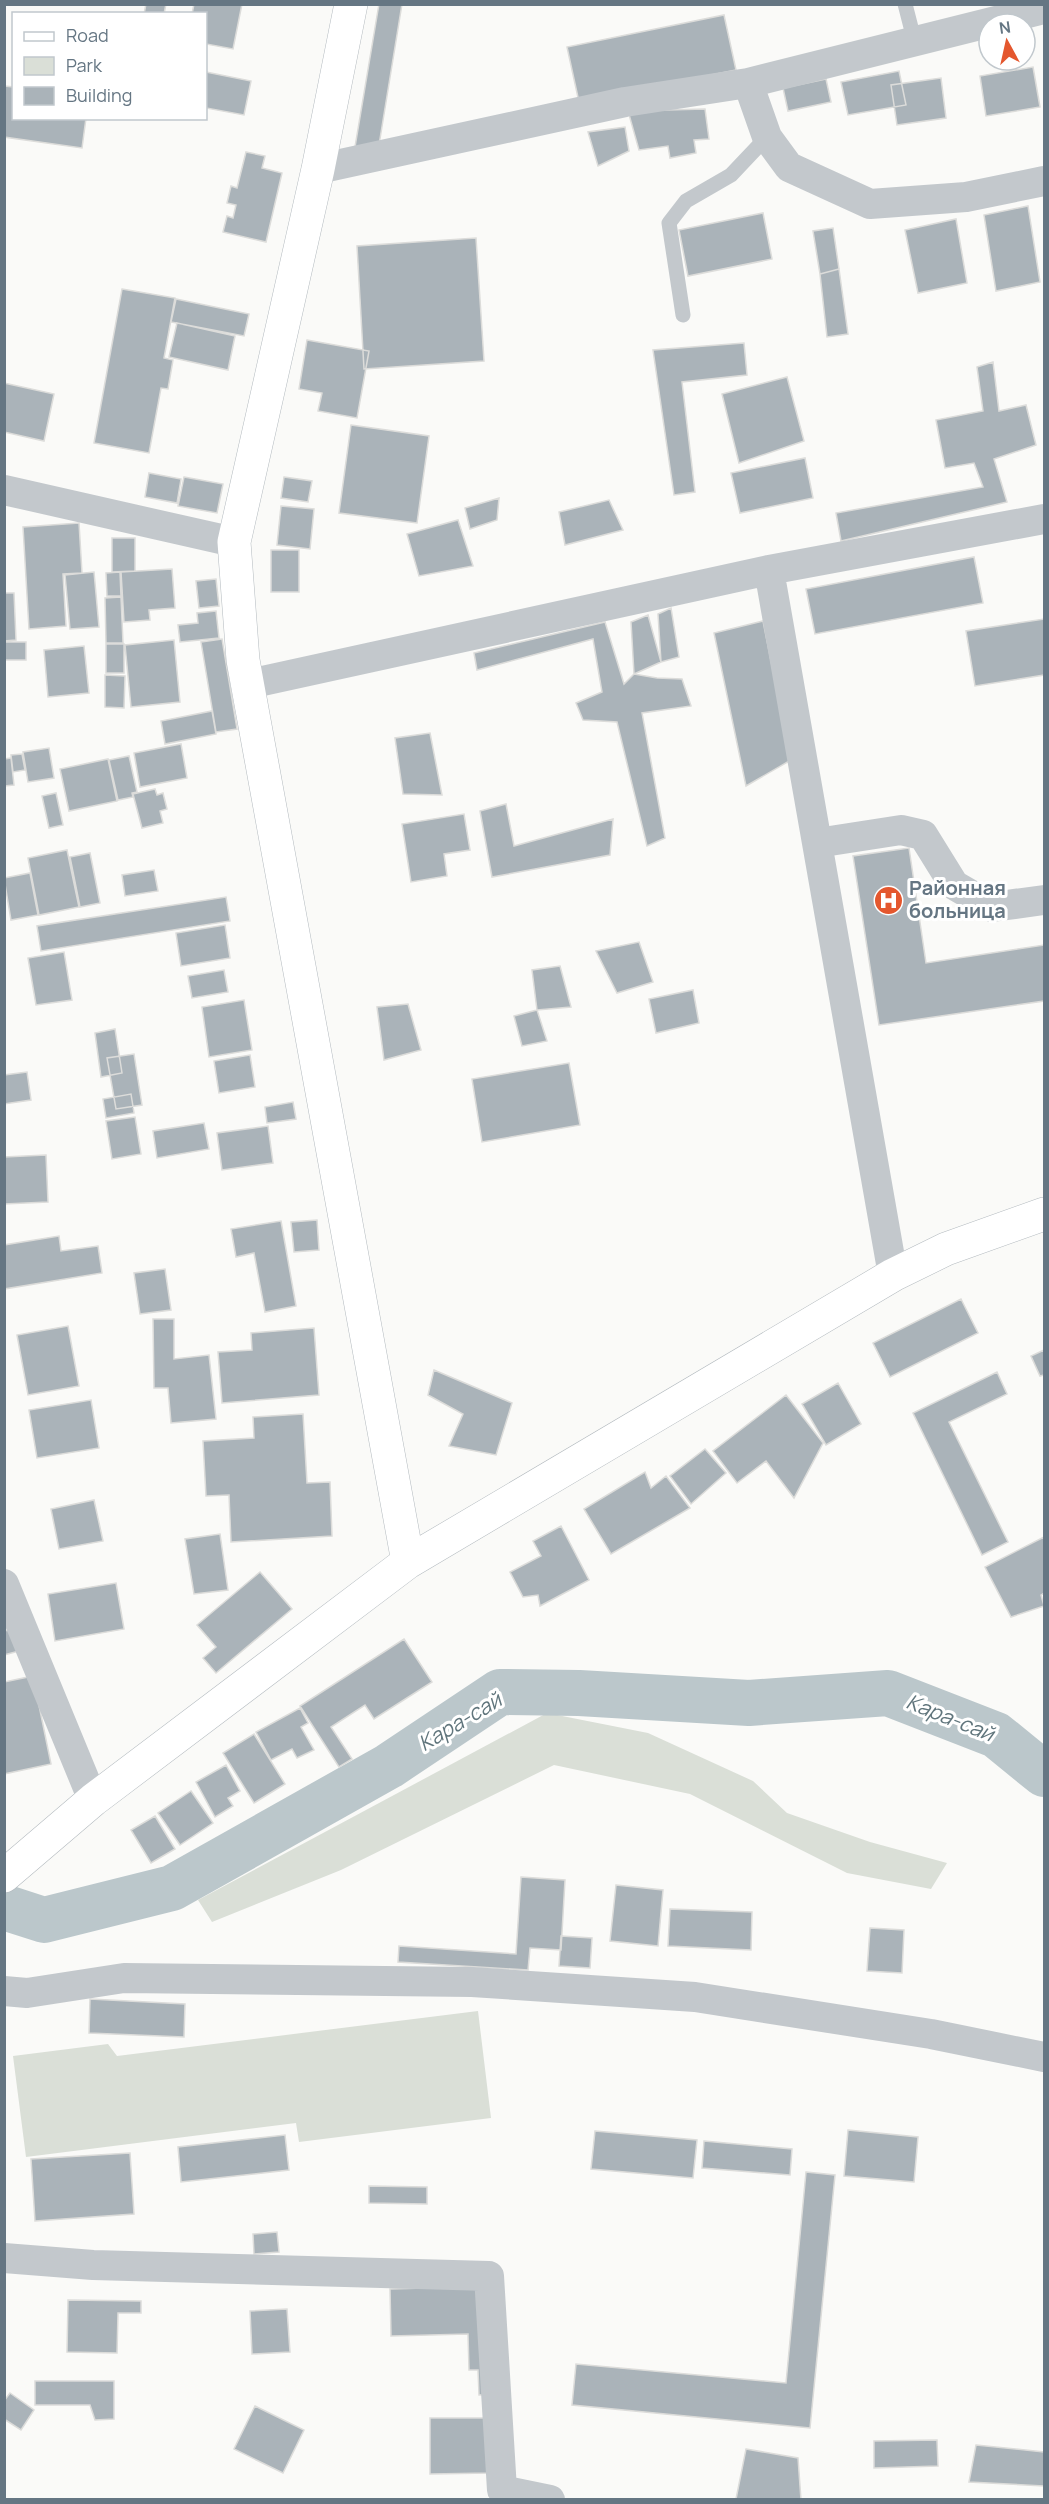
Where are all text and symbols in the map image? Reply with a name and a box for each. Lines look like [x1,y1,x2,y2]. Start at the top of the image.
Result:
legend [12,12,207,120]
north arrow [977,12,1037,72]
text: N [998,15,1012,39]
text: Road [66,23,109,47]
text: Park [66,53,103,77]
text: Building [66,83,132,107]
place label: Районная больница [909,874,1006,924]
hospital icon: Районная больница [872,884,904,916]
water label: Кара-сай [413,1684,508,1757]
water label: Кара-сай [902,1687,1000,1748]

